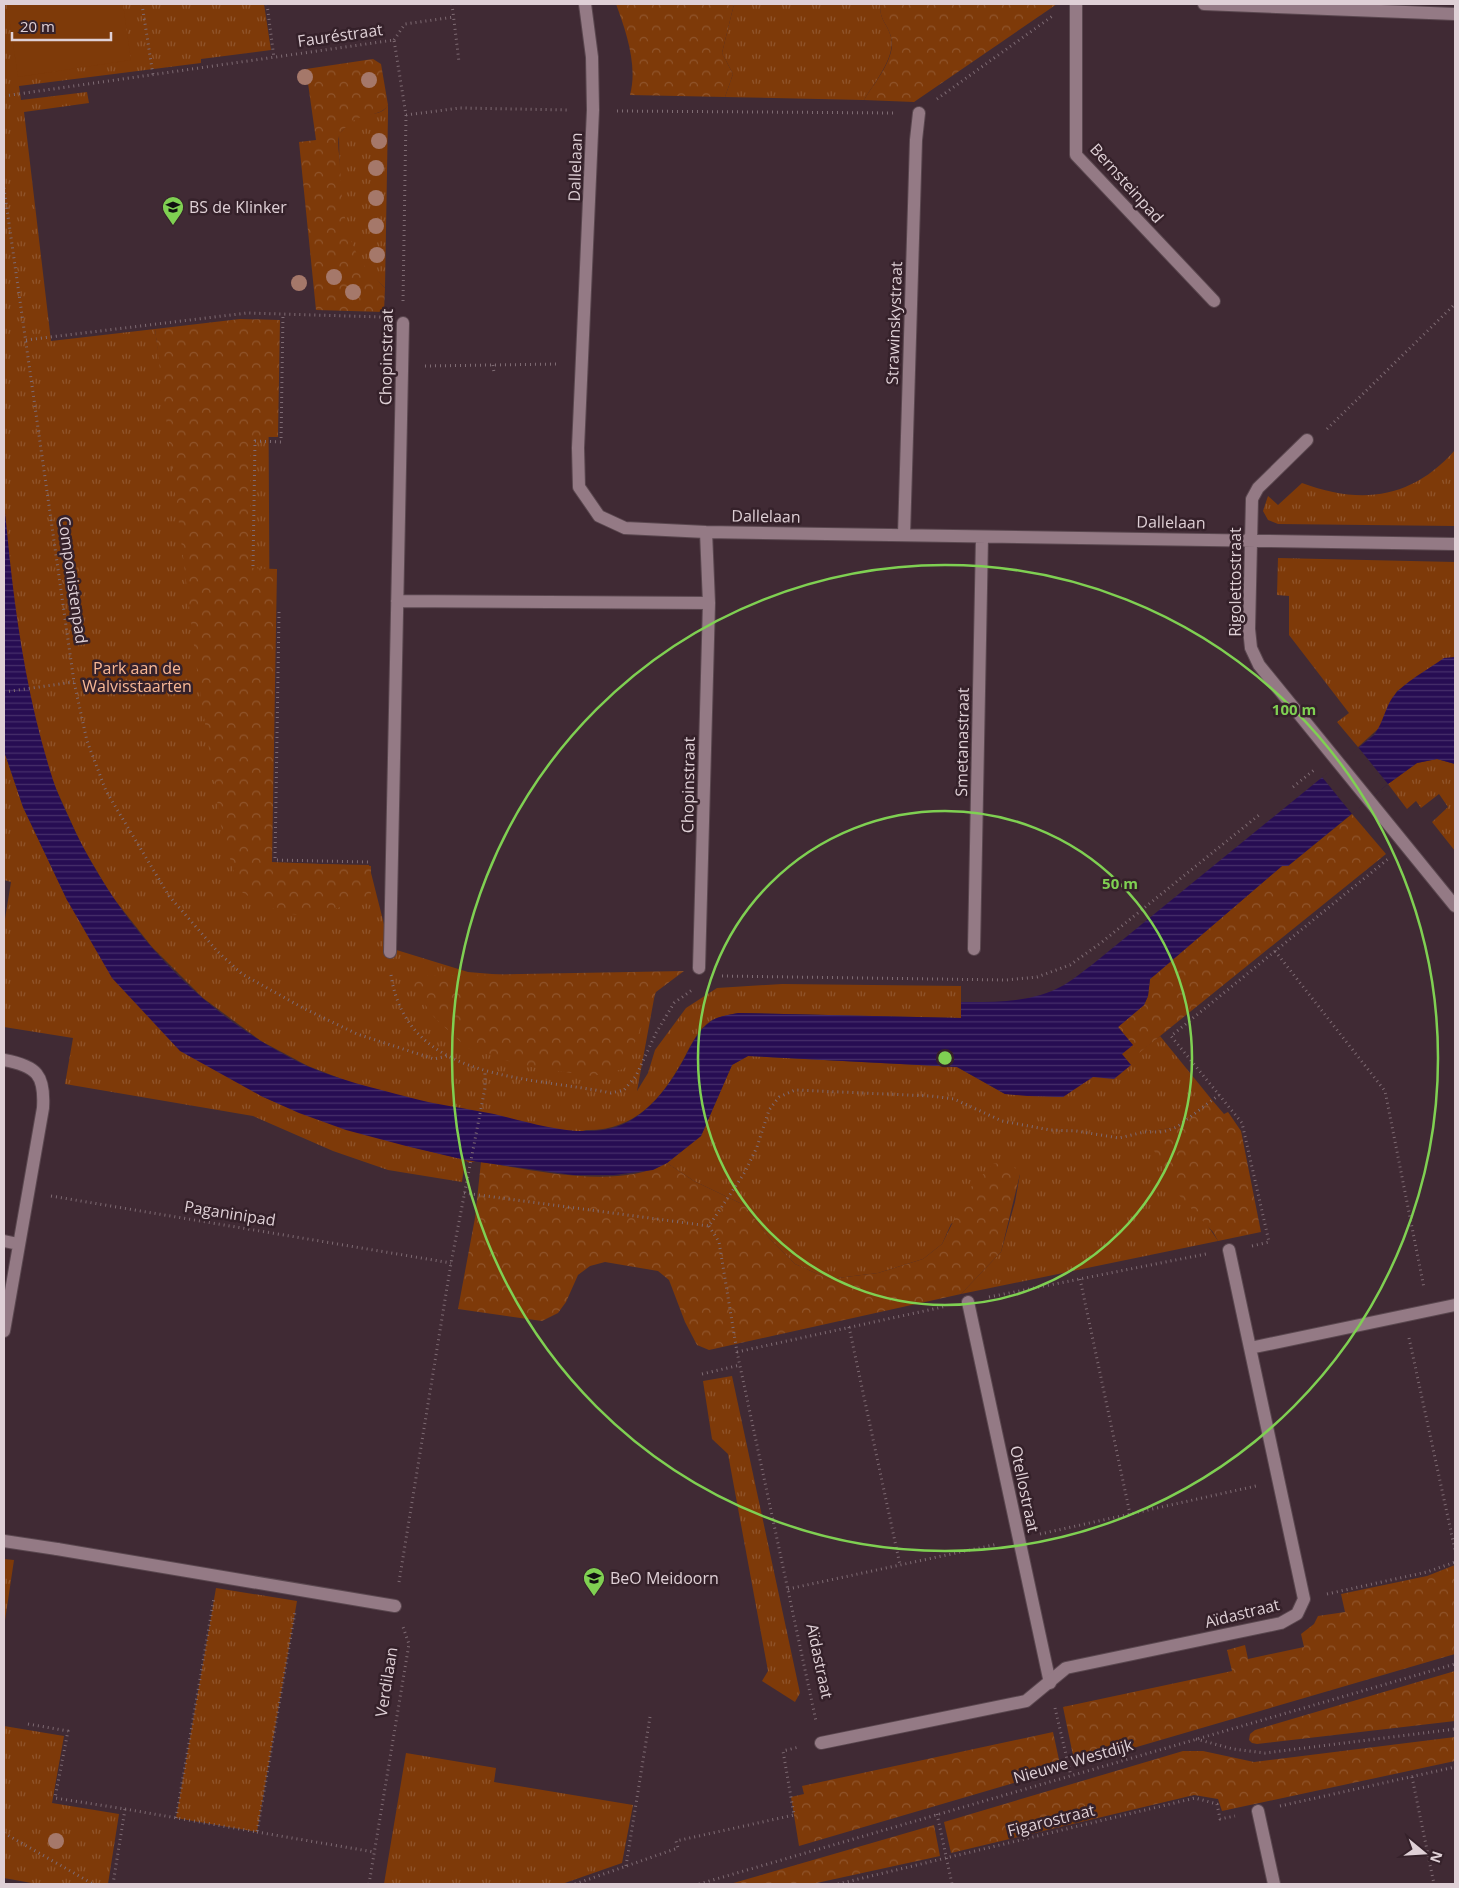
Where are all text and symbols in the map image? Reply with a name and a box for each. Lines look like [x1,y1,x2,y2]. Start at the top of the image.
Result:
scale bar [12,10,111,42]
text: 20 m [20,16,55,36]
street label: Fauréstraat [296,18,384,52]
street label: Dallelaan [563,132,587,202]
street label: Bernsteinpad [1085,138,1169,228]
school or university icon: BS de Klinker [161,195,185,226]
place label: BS de Klinker [189,196,287,218]
street label: Strawinskystraat [881,261,907,385]
street label: Chopinstraat [374,308,398,405]
street label: Dallelaan [731,504,801,528]
street label: Dallelaan [1136,510,1206,534]
street label: Componistenpad [53,515,93,645]
street label: Rigolettostraat [1224,527,1246,637]
park label: Park aan de Walvisstaarten [82,657,192,697]
street label: Smetanastraat [950,687,974,797]
text: 100 m [1272,699,1316,719]
street label: Chopinstraat [676,736,700,833]
text: 50 m [1102,873,1138,893]
centre of rings [936,1049,954,1067]
street label: Paganinipad [183,1195,277,1231]
street label: Otellostraat [1005,1444,1045,1535]
school or university icon: BeO Meidoorn [582,1566,606,1597]
place label: BeO Meidoorn [610,1567,719,1589]
street label: Aïdastraat [1202,1593,1282,1633]
street label: Aïdastraat [801,1621,839,1701]
street label: Verdilaan [370,1645,402,1719]
street label: Nieuwe Westdijk [1010,1733,1136,1789]
street label: Figarostraat [1005,1798,1097,1841]
north arrow [1399,1828,1449,1878]
text: N [1426,1849,1448,1866]

